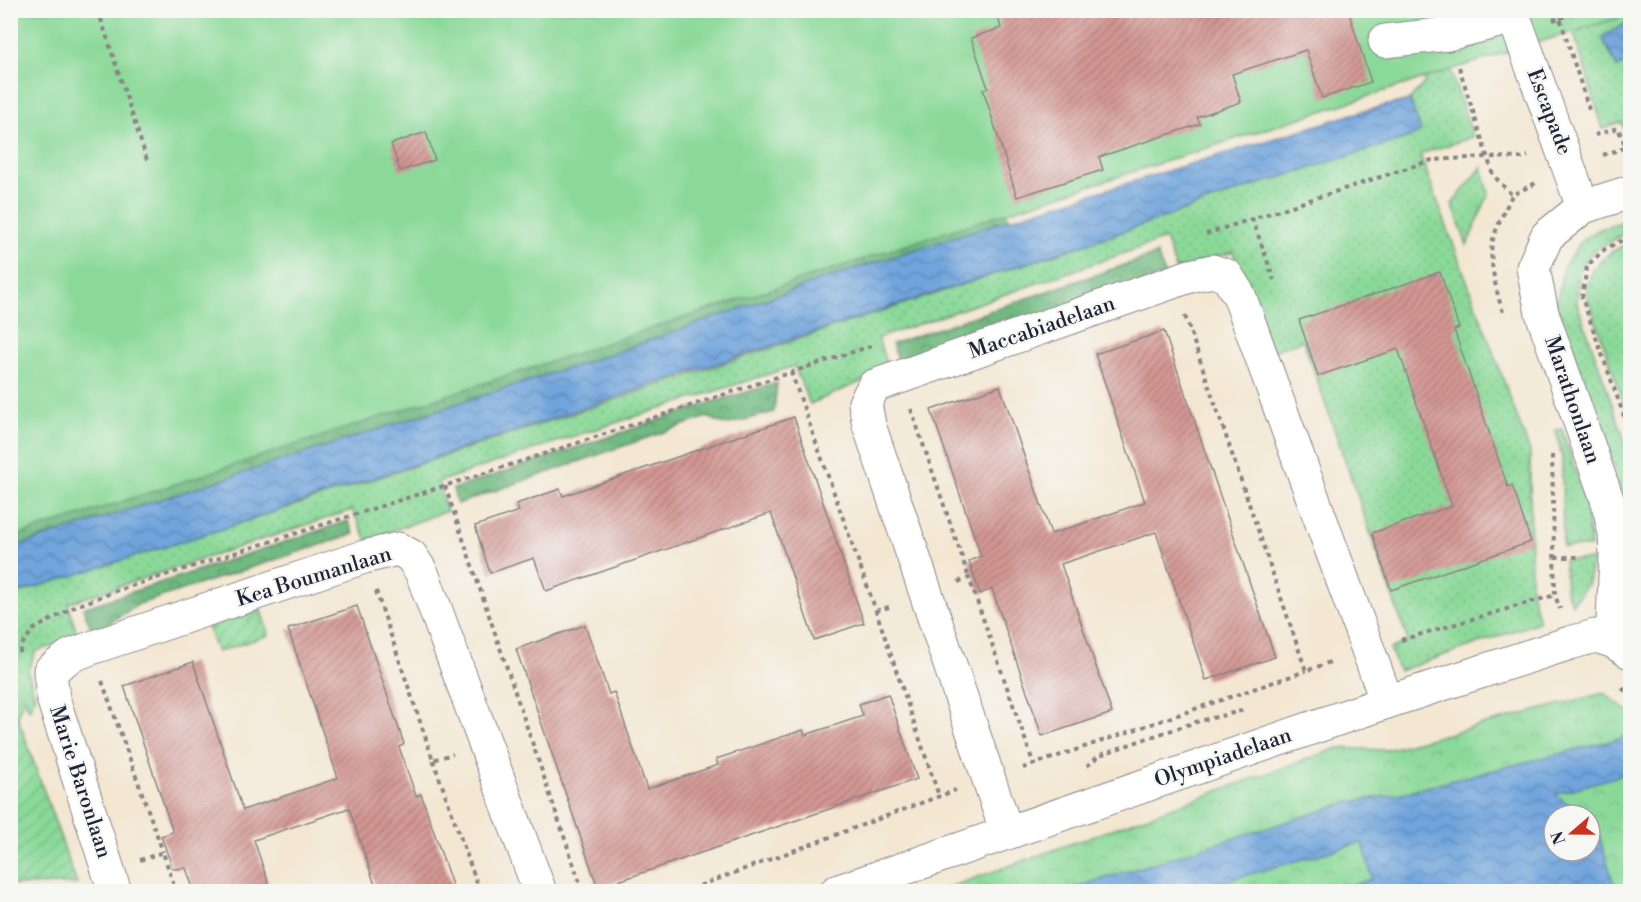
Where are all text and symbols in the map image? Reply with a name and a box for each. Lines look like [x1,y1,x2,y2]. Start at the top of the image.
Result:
street label: Escapade [1521,65,1577,159]
street label: Maccabiadelaan [965,291,1119,365]
street label: Marathonlaan [1538,333,1606,468]
street label: Kea Boumanlaan [233,541,395,613]
street label: Marie Baronlaan [43,702,117,862]
street label: Olympiadelaan [1151,722,1296,794]
north arrow [1542,803,1602,863]
text: N [1547,828,1570,847]

